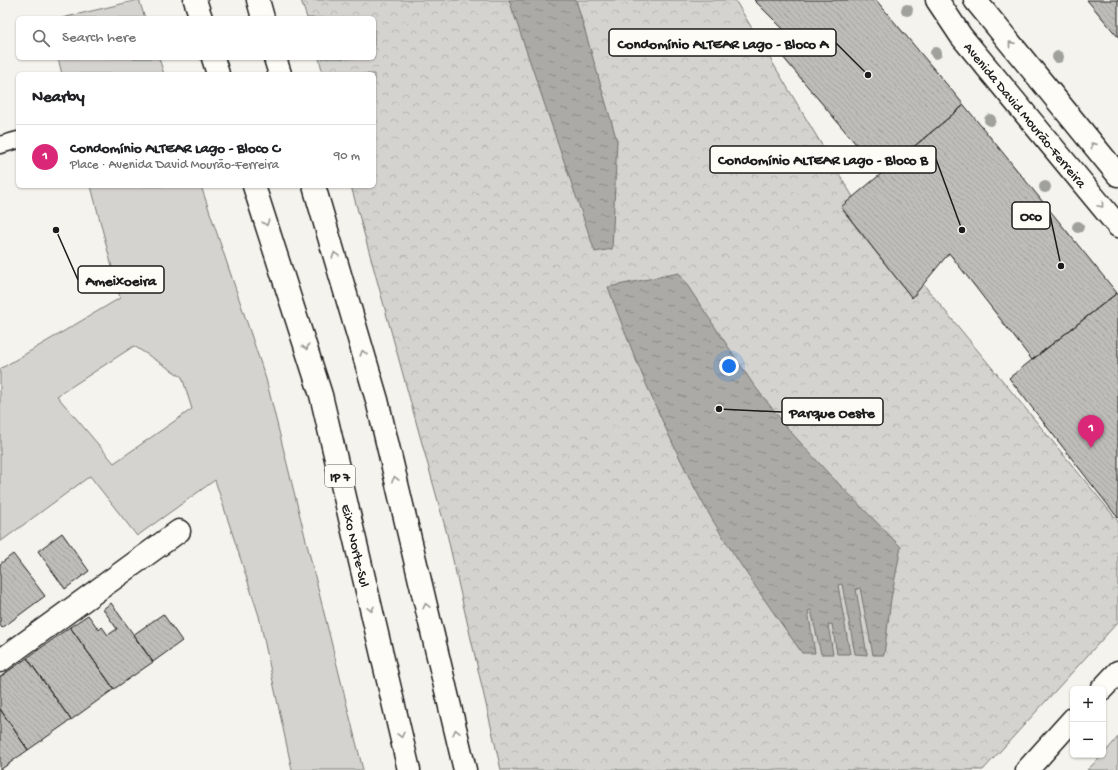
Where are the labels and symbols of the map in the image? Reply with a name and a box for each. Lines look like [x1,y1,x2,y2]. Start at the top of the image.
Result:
callout: Condomínio ALTEAR Lago - Bloco A [609,29,836,56]
text: Condomínio ALTEAR Lago - Bloco A [617,36,830,54]
street label: Avenida David Mourão-Ferreira [959,40,1090,193]
one-way arrow [1008,42,1015,49]
one-way arrow [1091,142,1098,149]
callout: Condomínio ALTEAR Lago - Bloco B [710,146,936,173]
text: Condomínio ALTEAR Lago - Bloco B [717,152,929,170]
one-way arrow [1097,201,1104,208]
callout: Oco [1012,202,1050,229]
text: Oco [1020,208,1042,226]
one-way arrow [261,219,270,226]
one-way arrow [331,252,340,259]
callout: Ameixoeira [78,266,164,293]
text: Ameixoeira [85,273,157,291]
one-way arrow [301,343,310,350]
one-way arrow [359,350,368,357]
your location [719,356,739,376]
callout: Parque Oeste [782,398,883,425]
text: Parque Oeste [788,405,876,423]
pin: 1 [1078,415,1104,448]
road number: IP 7 [325,465,355,487]
one-way arrow [392,476,400,482]
street label: Eixo Norte-Sul [336,503,372,589]
one-way arrow [422,602,430,609]
one-way arrow [367,606,375,612]
one-way arrow [452,729,460,735]
one-way arrow [396,732,404,739]

